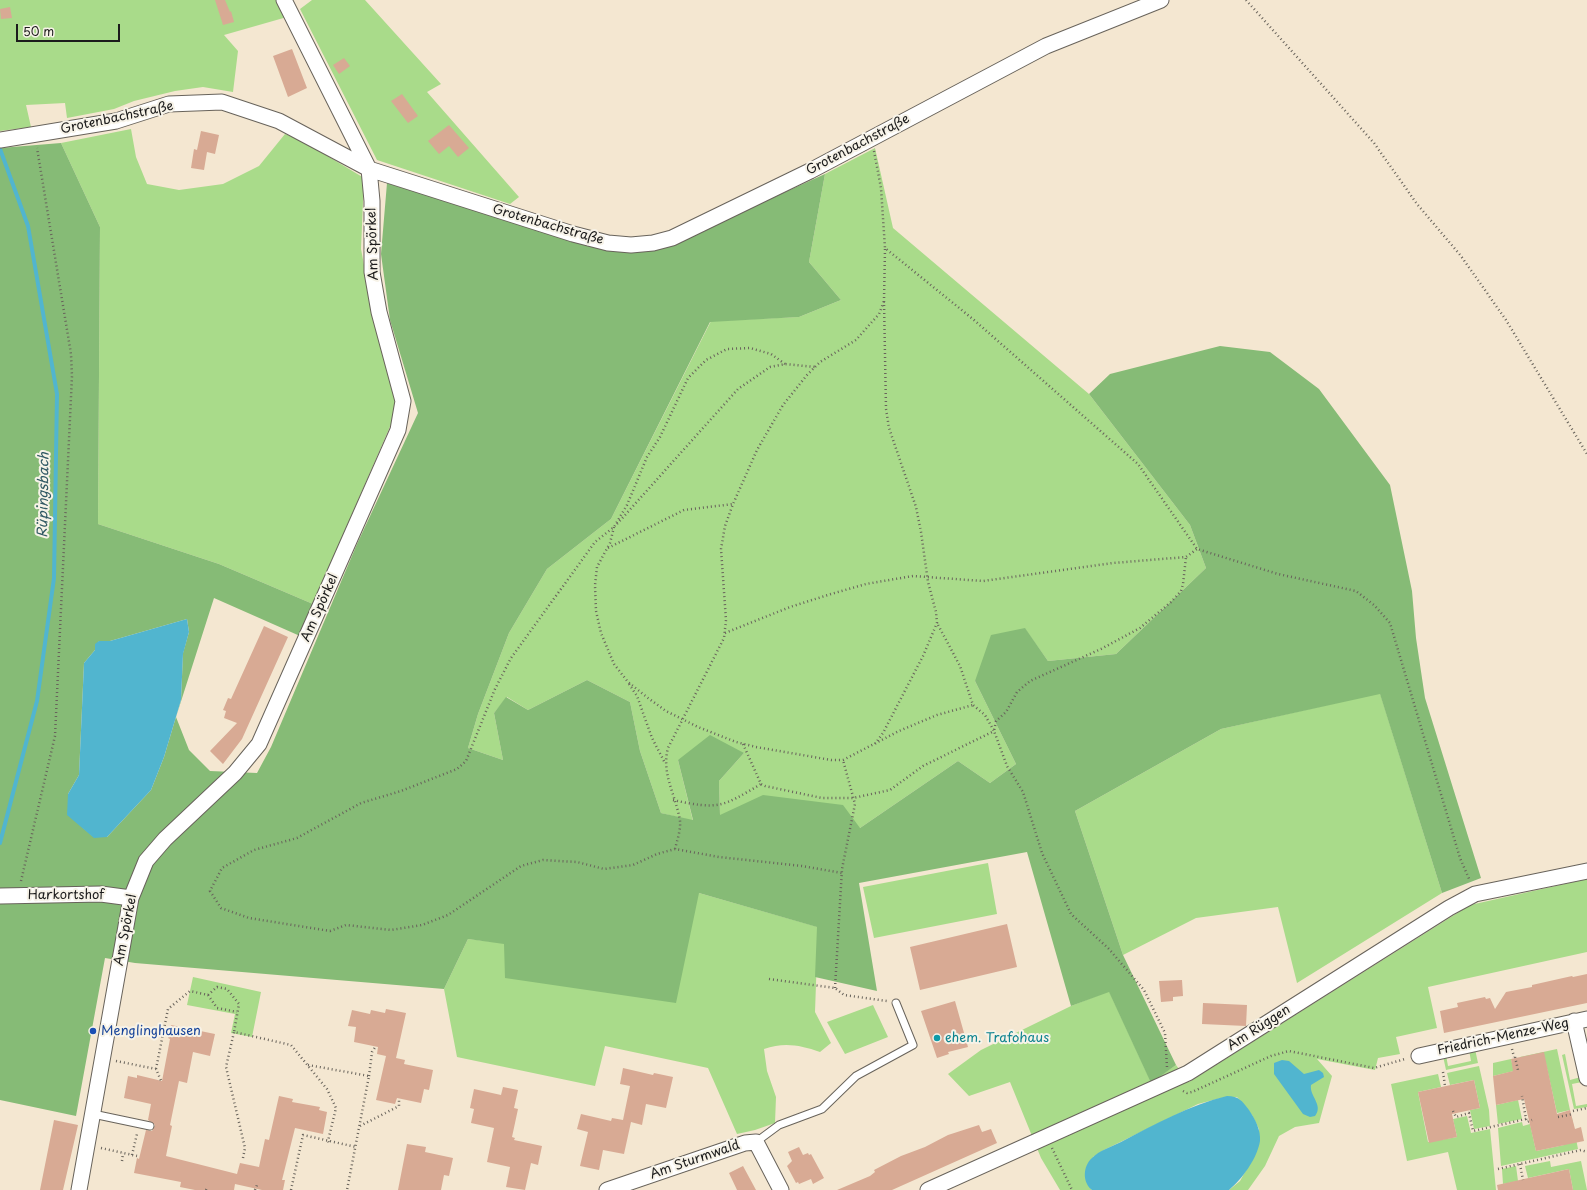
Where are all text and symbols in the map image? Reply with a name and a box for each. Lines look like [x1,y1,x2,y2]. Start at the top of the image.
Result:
scale bar [18,16,122,42]
text: 50 m [23,22,54,40]
street label: Grotenbachstraße [59,98,175,138]
street label: Grotenbachstraße [804,111,912,179]
street label: Grotenbachstraße [491,202,605,248]
street label: Am Spörkel [364,207,382,281]
water label: Rüpingsbach [35,452,53,538]
street label: Am Spörkel [298,572,342,644]
street label: Harkortshof [28,887,104,903]
street label: Am Spörkel [111,893,141,967]
street label: Am Rüggen [1225,1002,1293,1054]
street label: Friedrich-Menze-Weg [1436,1015,1570,1059]
place label: Menglinghausen [101,1023,201,1039]
marker: Menglinghausen [88,1026,98,1036]
place label: ehem. Trafohaus [945,1030,1049,1046]
marker: ehem. Trafohaus [932,1033,942,1043]
street label: Am Sturmwald [648,1137,742,1183]

